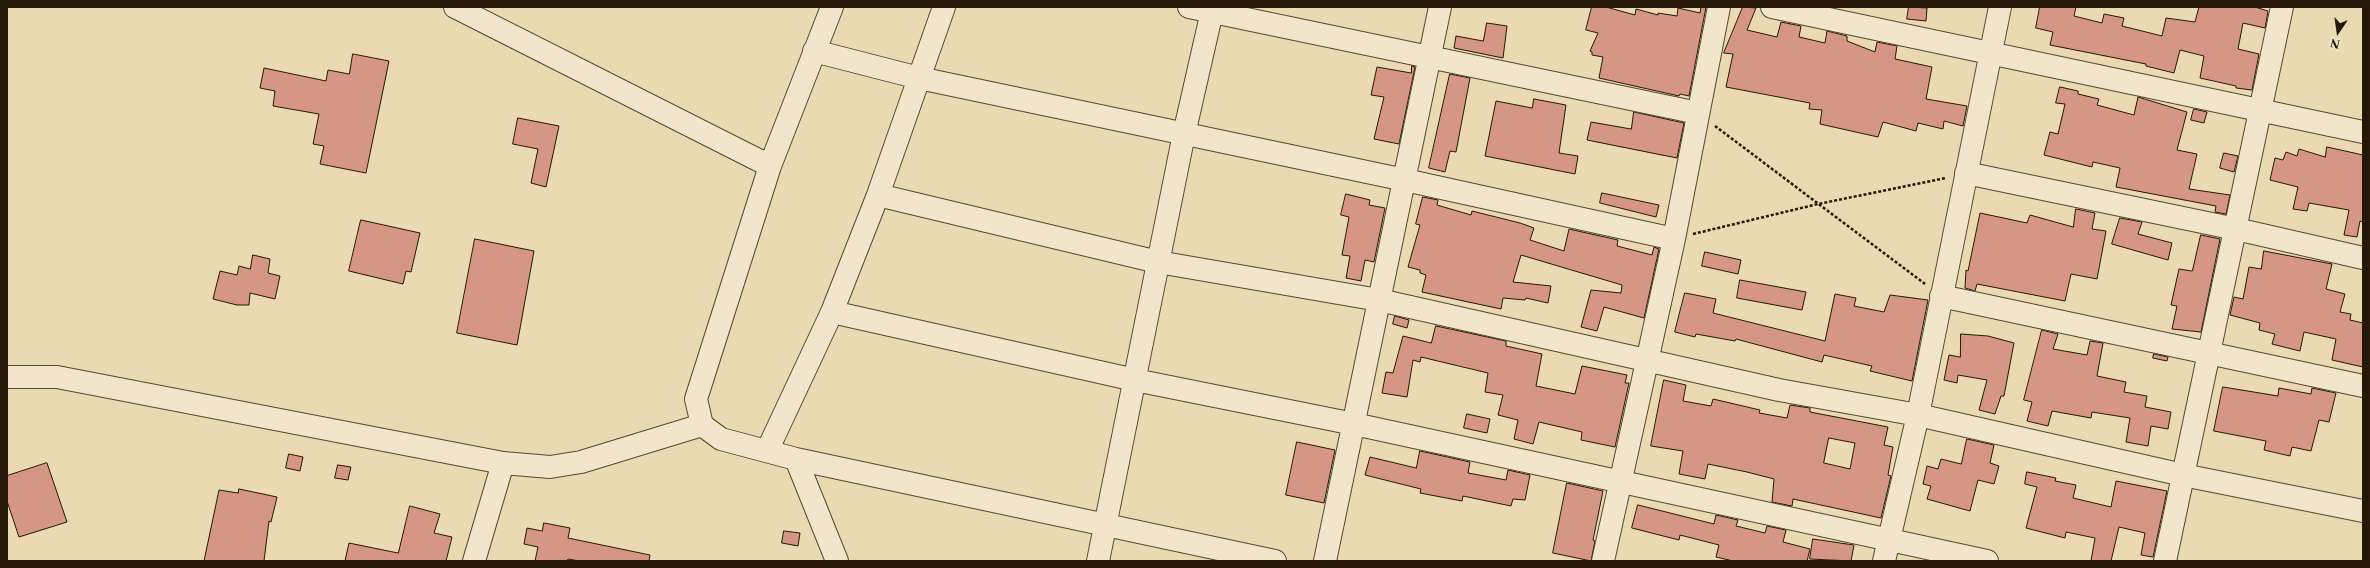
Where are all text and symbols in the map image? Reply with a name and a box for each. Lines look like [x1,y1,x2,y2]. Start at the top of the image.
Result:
north arrow [2318,12,2358,52]
text: N [2329,36,2342,52]

